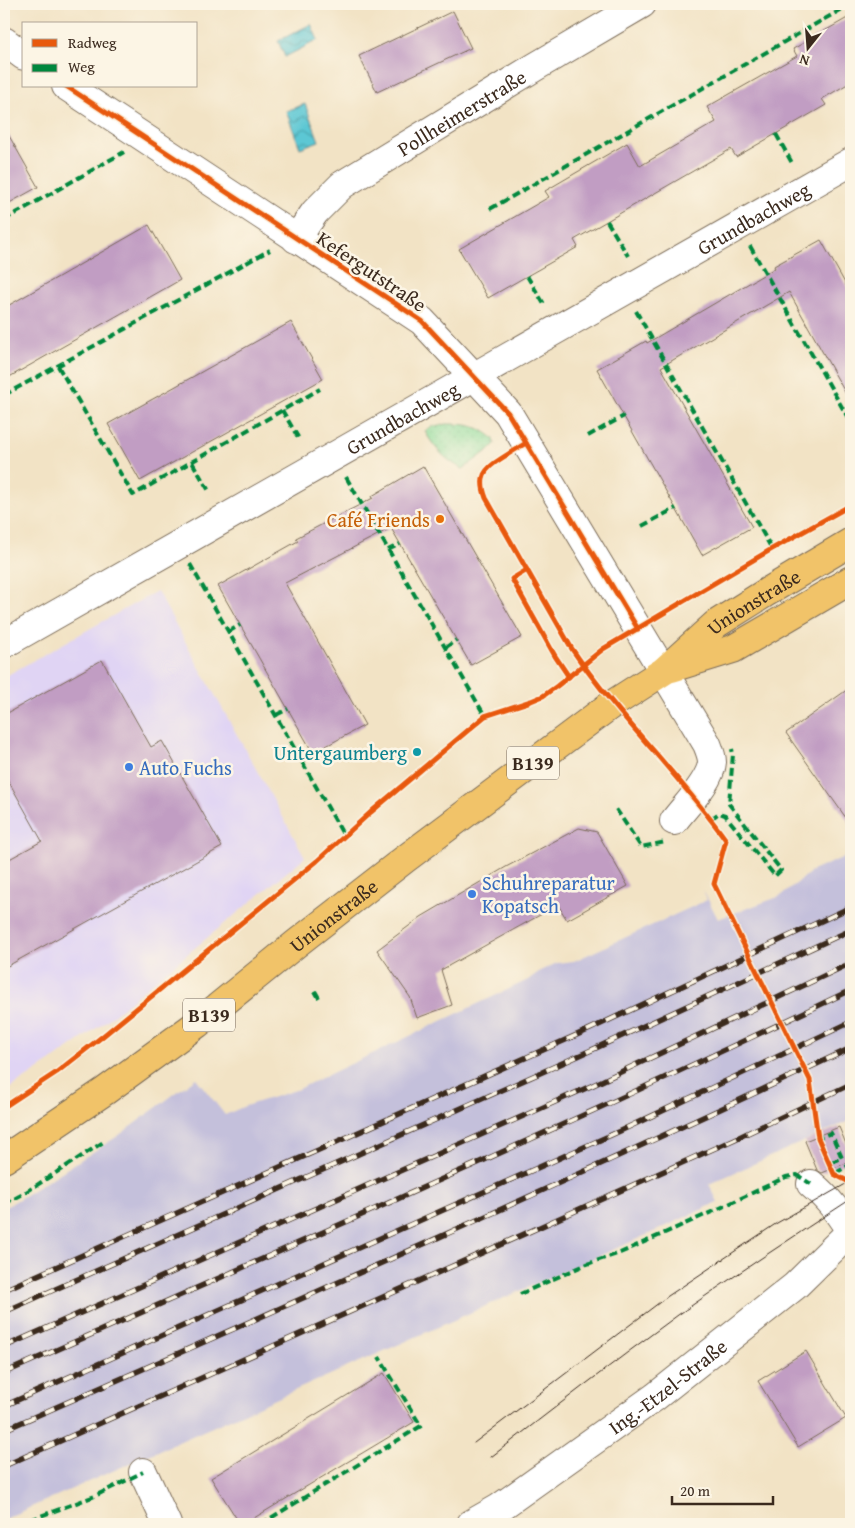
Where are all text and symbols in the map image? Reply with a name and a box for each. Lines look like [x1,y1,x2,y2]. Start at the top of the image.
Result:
legend [22,22,198,88]
north arrow [782,22,832,72]
text: Radweg [68,32,117,53]
text: N [796,49,812,71]
text: Weg [68,56,95,77]
street label: Pollheimerstraße [391,62,531,163]
street label: Grundbachweg [691,174,815,261]
street label: Kefergutstraße [311,224,433,318]
street label: Grundbachweg [340,374,464,461]
place label: Café Friends [327,505,430,534]
marker: Café Friends [434,513,446,525]
street label: Unionstraße [700,561,805,641]
place label: Untergaumberg [273,738,407,767]
marker: Untergaumberg [411,746,423,758]
road number: B139 [507,746,559,780]
place label: Auto Fuchs [139,753,232,782]
marker: Auto Fuchs [123,761,135,773]
place label: Schuhreparatur Kopatsch [482,868,615,920]
street label: Unionstraße [283,871,384,959]
marker: Schuhreparatur Kopatsch [466,888,478,900]
road number: B139 [183,998,235,1032]
street label: Ing.-Etzel-Straße [602,1331,733,1441]
scale bar [672,1473,774,1505]
text: 20 m [680,1480,711,1501]

